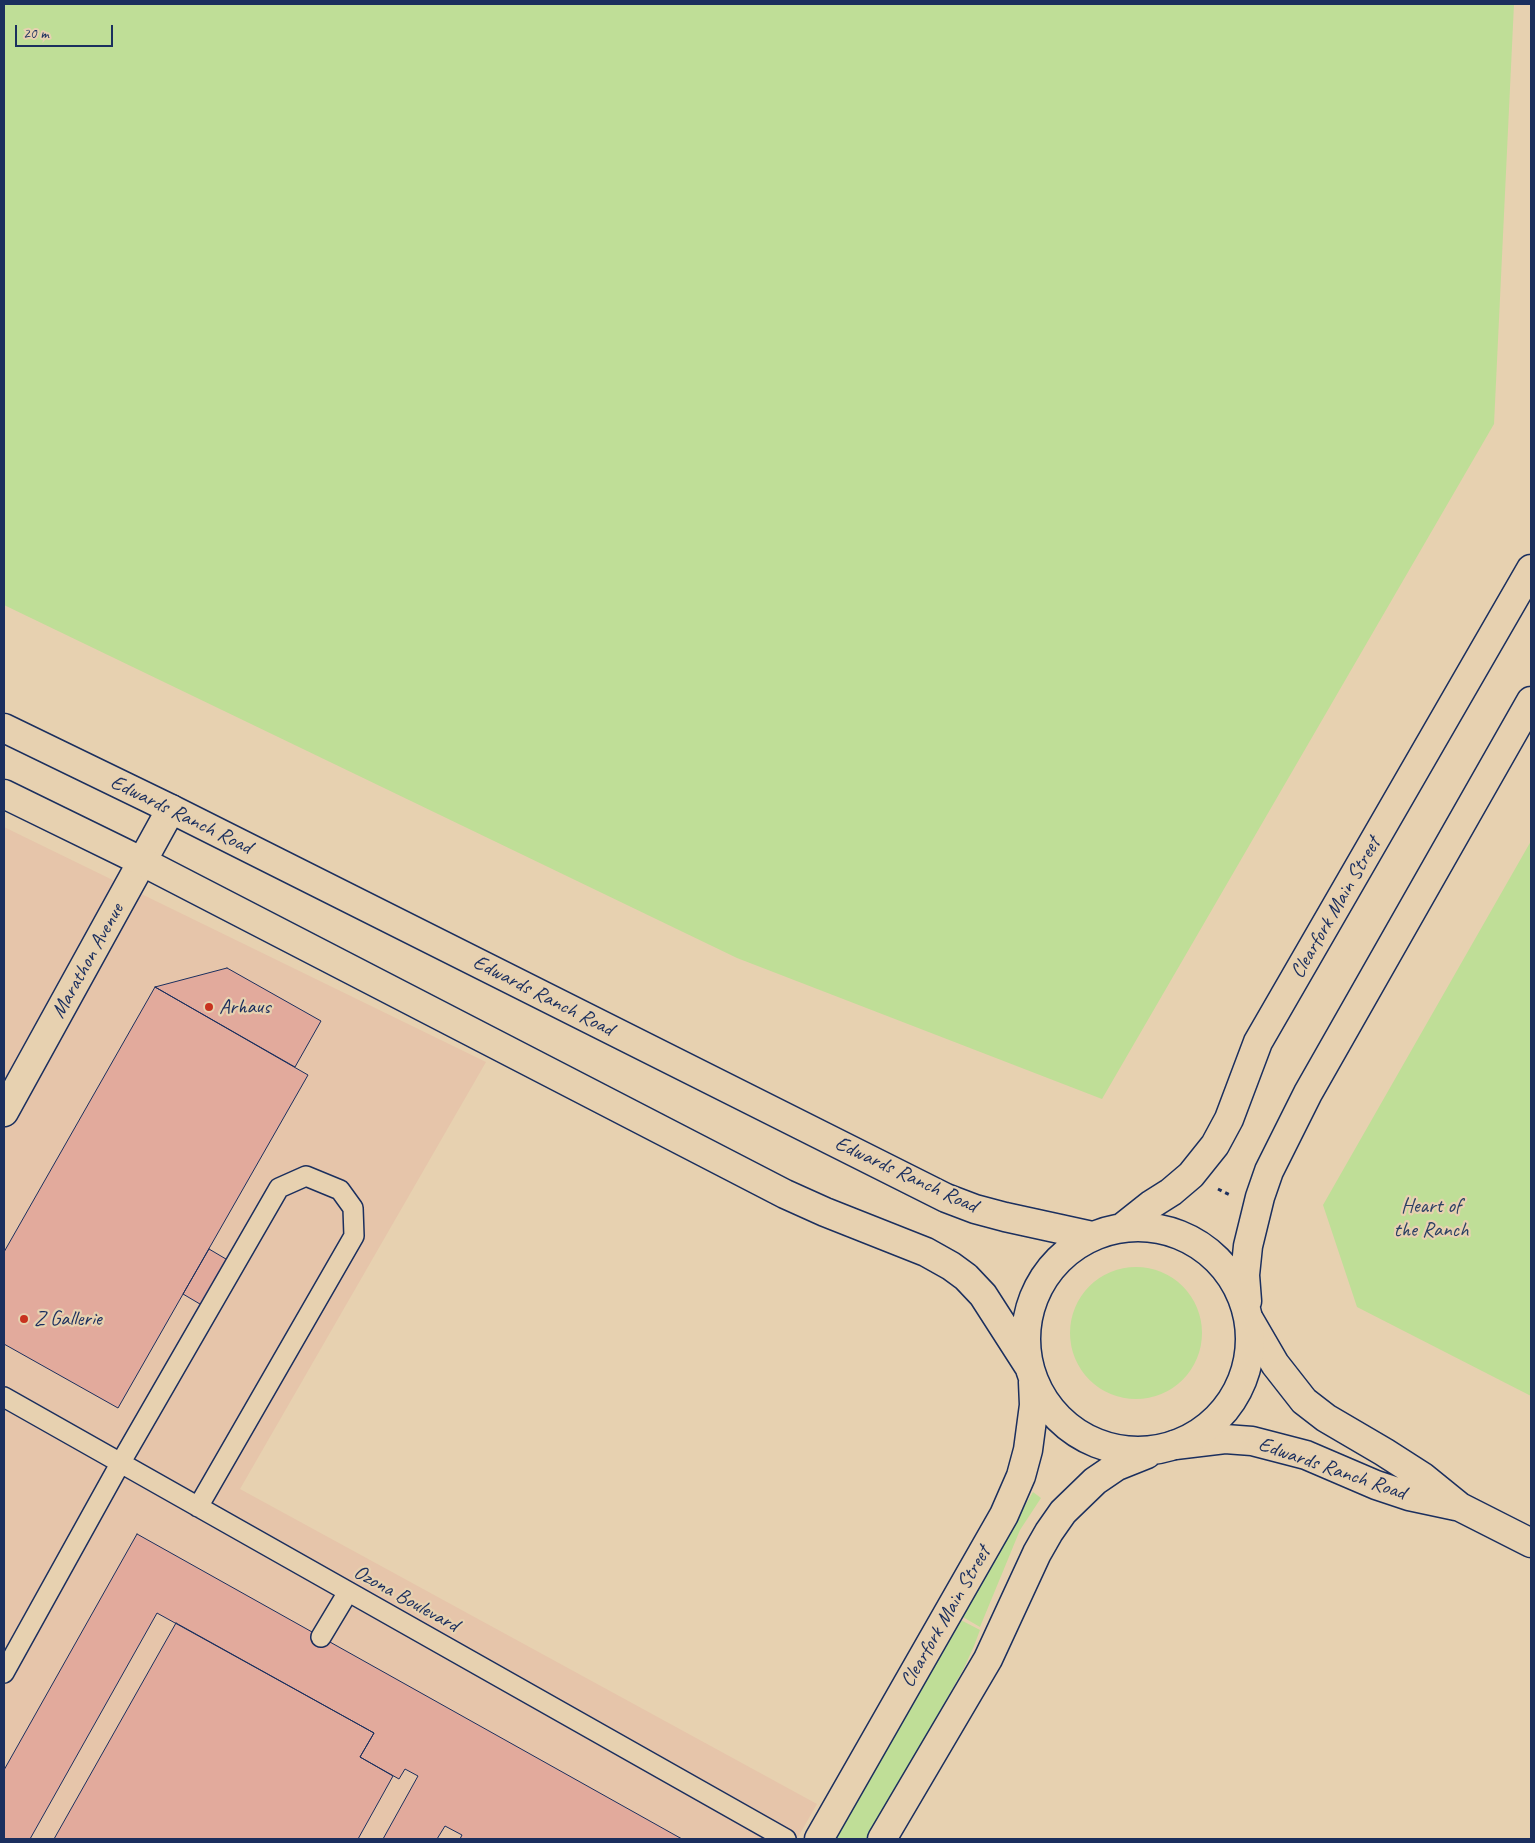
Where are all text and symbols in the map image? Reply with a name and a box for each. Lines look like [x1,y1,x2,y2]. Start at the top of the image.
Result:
scale bar [18,15,115,47]
text: 20 m [23,24,49,43]
street label: Edwards Ranch Road [106,770,256,860]
street label: Clearfork Main Street [1285,833,1387,983]
street label: Marathon Avenue [46,899,130,1023]
street label: Edwards Ranch Road [469,950,617,1042]
place label: Arhaus [219,994,271,1020]
marker: Arhaus [203,1001,215,1013]
street label: Edwards Ranch Road [831,1131,981,1219]
park label: Heart of the Ranch [1394,1193,1468,1243]
place label: Z Gallerie [34,1306,102,1332]
marker: Z Gallerie [18,1313,30,1325]
street label: Edwards Ranch Road [1255,1432,1409,1506]
street label: Clearfork Main Street [895,1542,997,1692]
street label: Ozona Boulevard [349,1560,463,1638]

